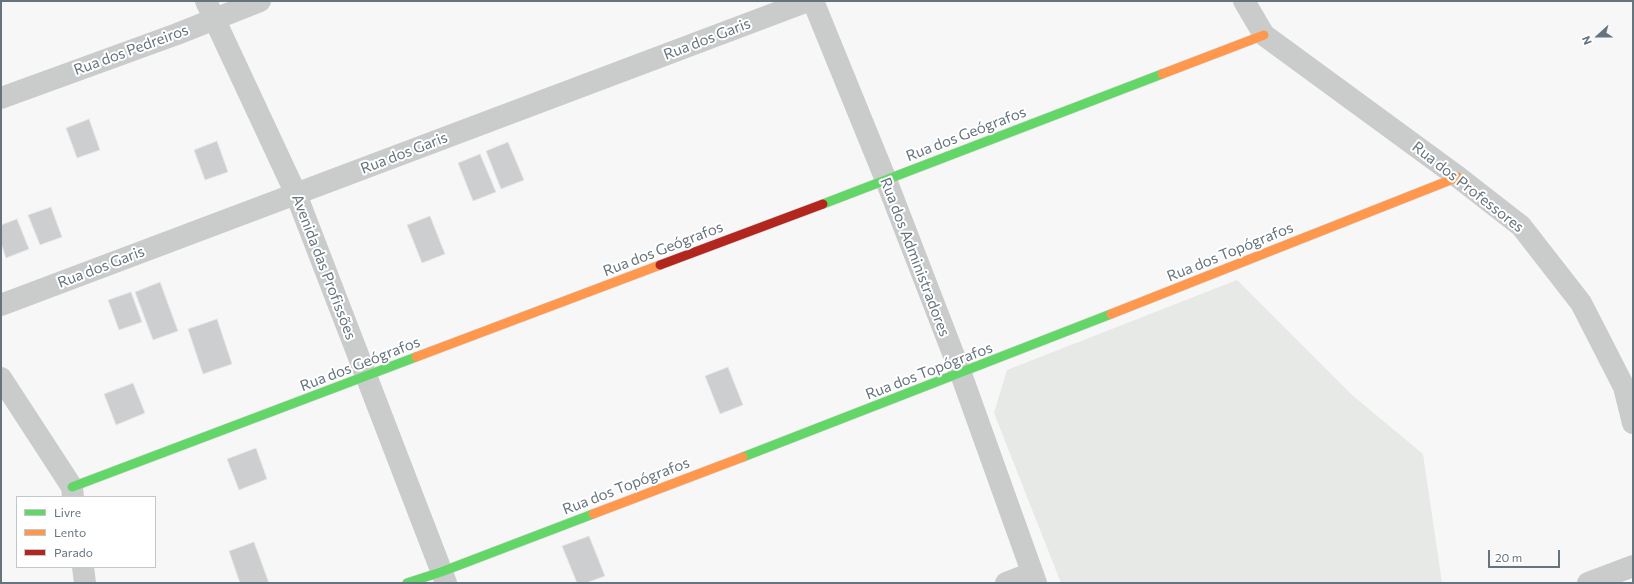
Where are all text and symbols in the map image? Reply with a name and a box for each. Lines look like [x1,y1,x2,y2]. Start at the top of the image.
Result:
street label: Rua dos Garis [661,14,753,64]
north arrow [1578,16,1618,56]
street label: Rua dos Pedreiros [71,21,191,79]
text: N [1579,34,1594,47]
street label: Rua dos Geógrafos [903,103,1029,165]
street label: Rua dos Garis [358,128,450,178]
street label: Rua dos Professores [1409,138,1527,236]
street label: Rua dos Administradores [876,175,954,339]
street label: Avenida das Profissões [288,192,360,342]
street label: Rua dos Geógrafos [600,218,726,280]
street label: Rua dos Topógrafos [1164,218,1296,286]
street label: Rua dos Garis [55,242,147,292]
street label: Rua dos Geógrafos [297,333,423,395]
street label: Rua dos Topógrafos [863,338,995,404]
street label: Rua dos Topógrafos [560,453,692,519]
legend [16,496,156,568]
text: Livre [54,505,81,519]
text: Lento [54,525,86,539]
scale bar [1490,542,1562,568]
text: Parado [54,545,93,559]
text: 20 m [1495,550,1522,564]

